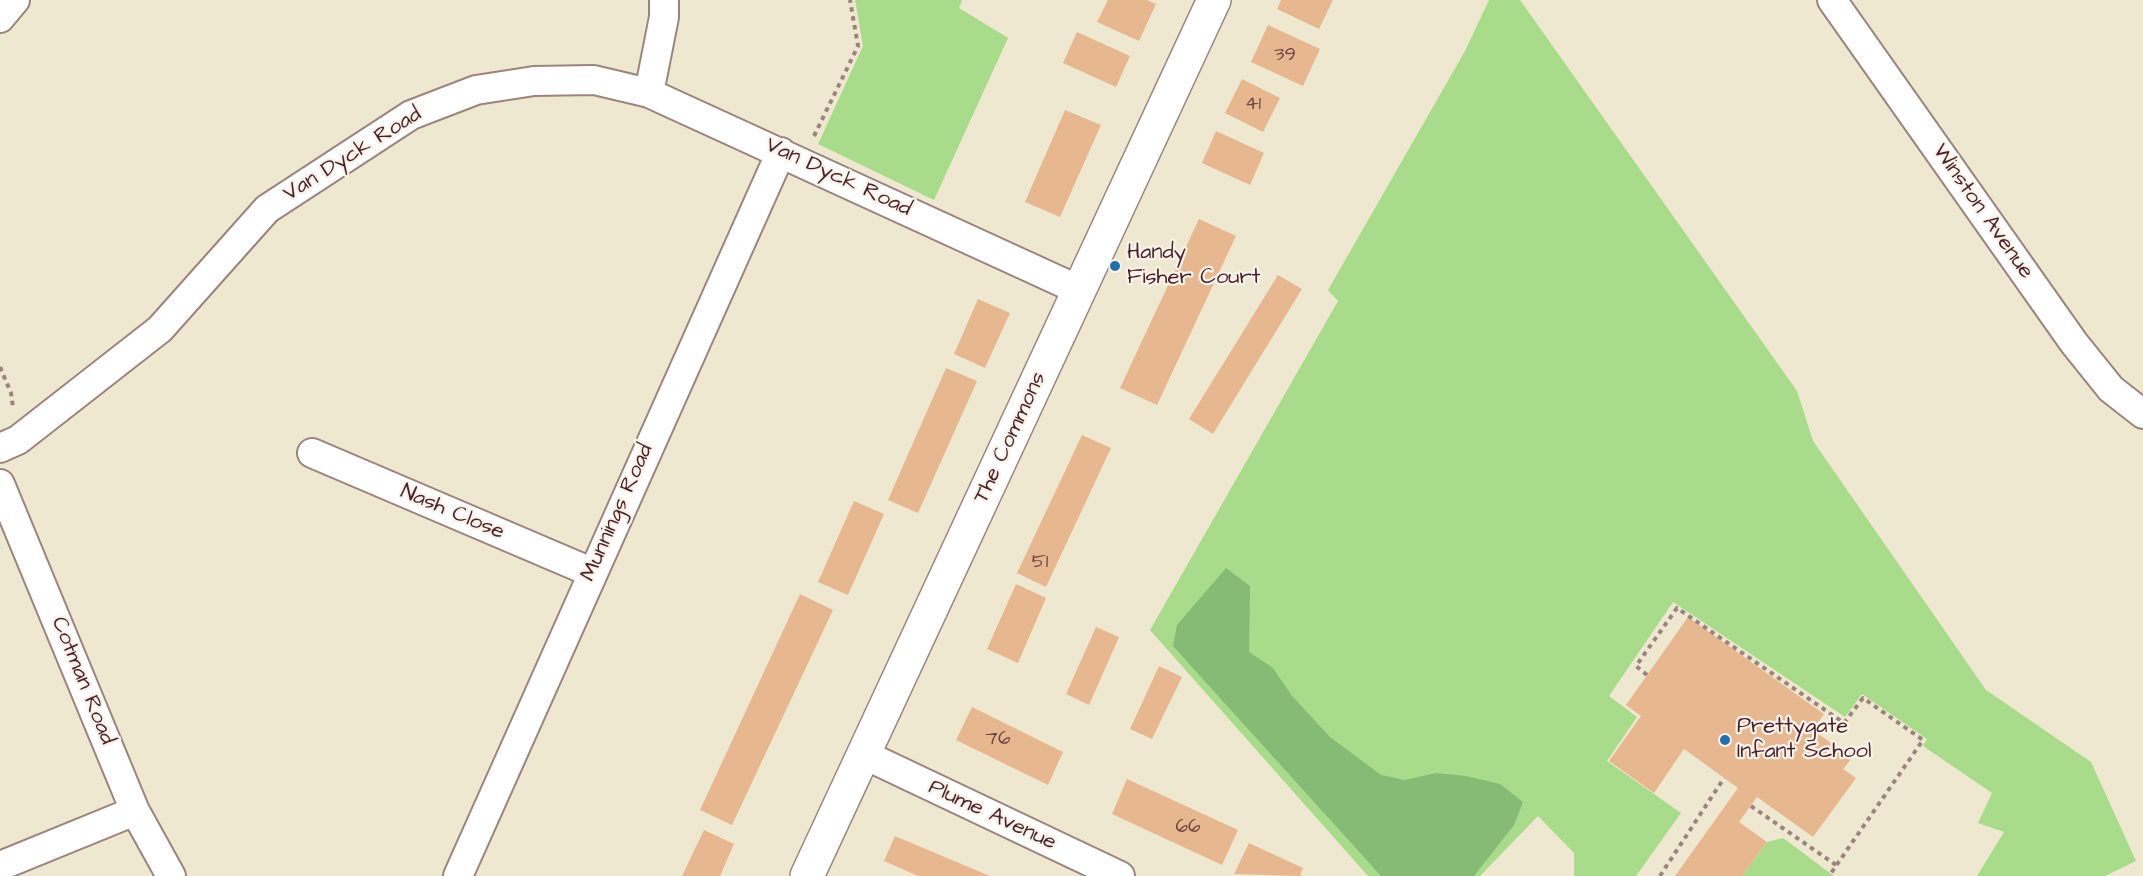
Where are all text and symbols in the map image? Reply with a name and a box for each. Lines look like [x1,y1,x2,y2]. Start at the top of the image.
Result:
house number: 39 [1274,44,1296,68]
house number: 41 [1245,93,1261,117]
street label: Van Dyck Road [279,102,427,208]
street label: Van Dyck Road [761,133,915,223]
street label: Winston Avenue [1926,139,2038,285]
place label: Handy Fisher Court [1127,240,1261,292]
marker: Handy Fisher Court [1108,259,1122,273]
street label: The Commons [969,368,1053,508]
street label: Munnings Road [576,440,660,586]
street label: Nash Close [396,479,508,547]
house number: 51 [1032,551,1048,575]
street label: Cotman Road [44,613,120,749]
place label: Prettygate Infant School [1737,714,1871,766]
house number: 76 [986,728,1010,752]
marker: Prettygate Infant School [1718,733,1732,747]
street label: Plume Avenue [924,775,1060,857]
house number: 66 [1175,816,1201,840]

